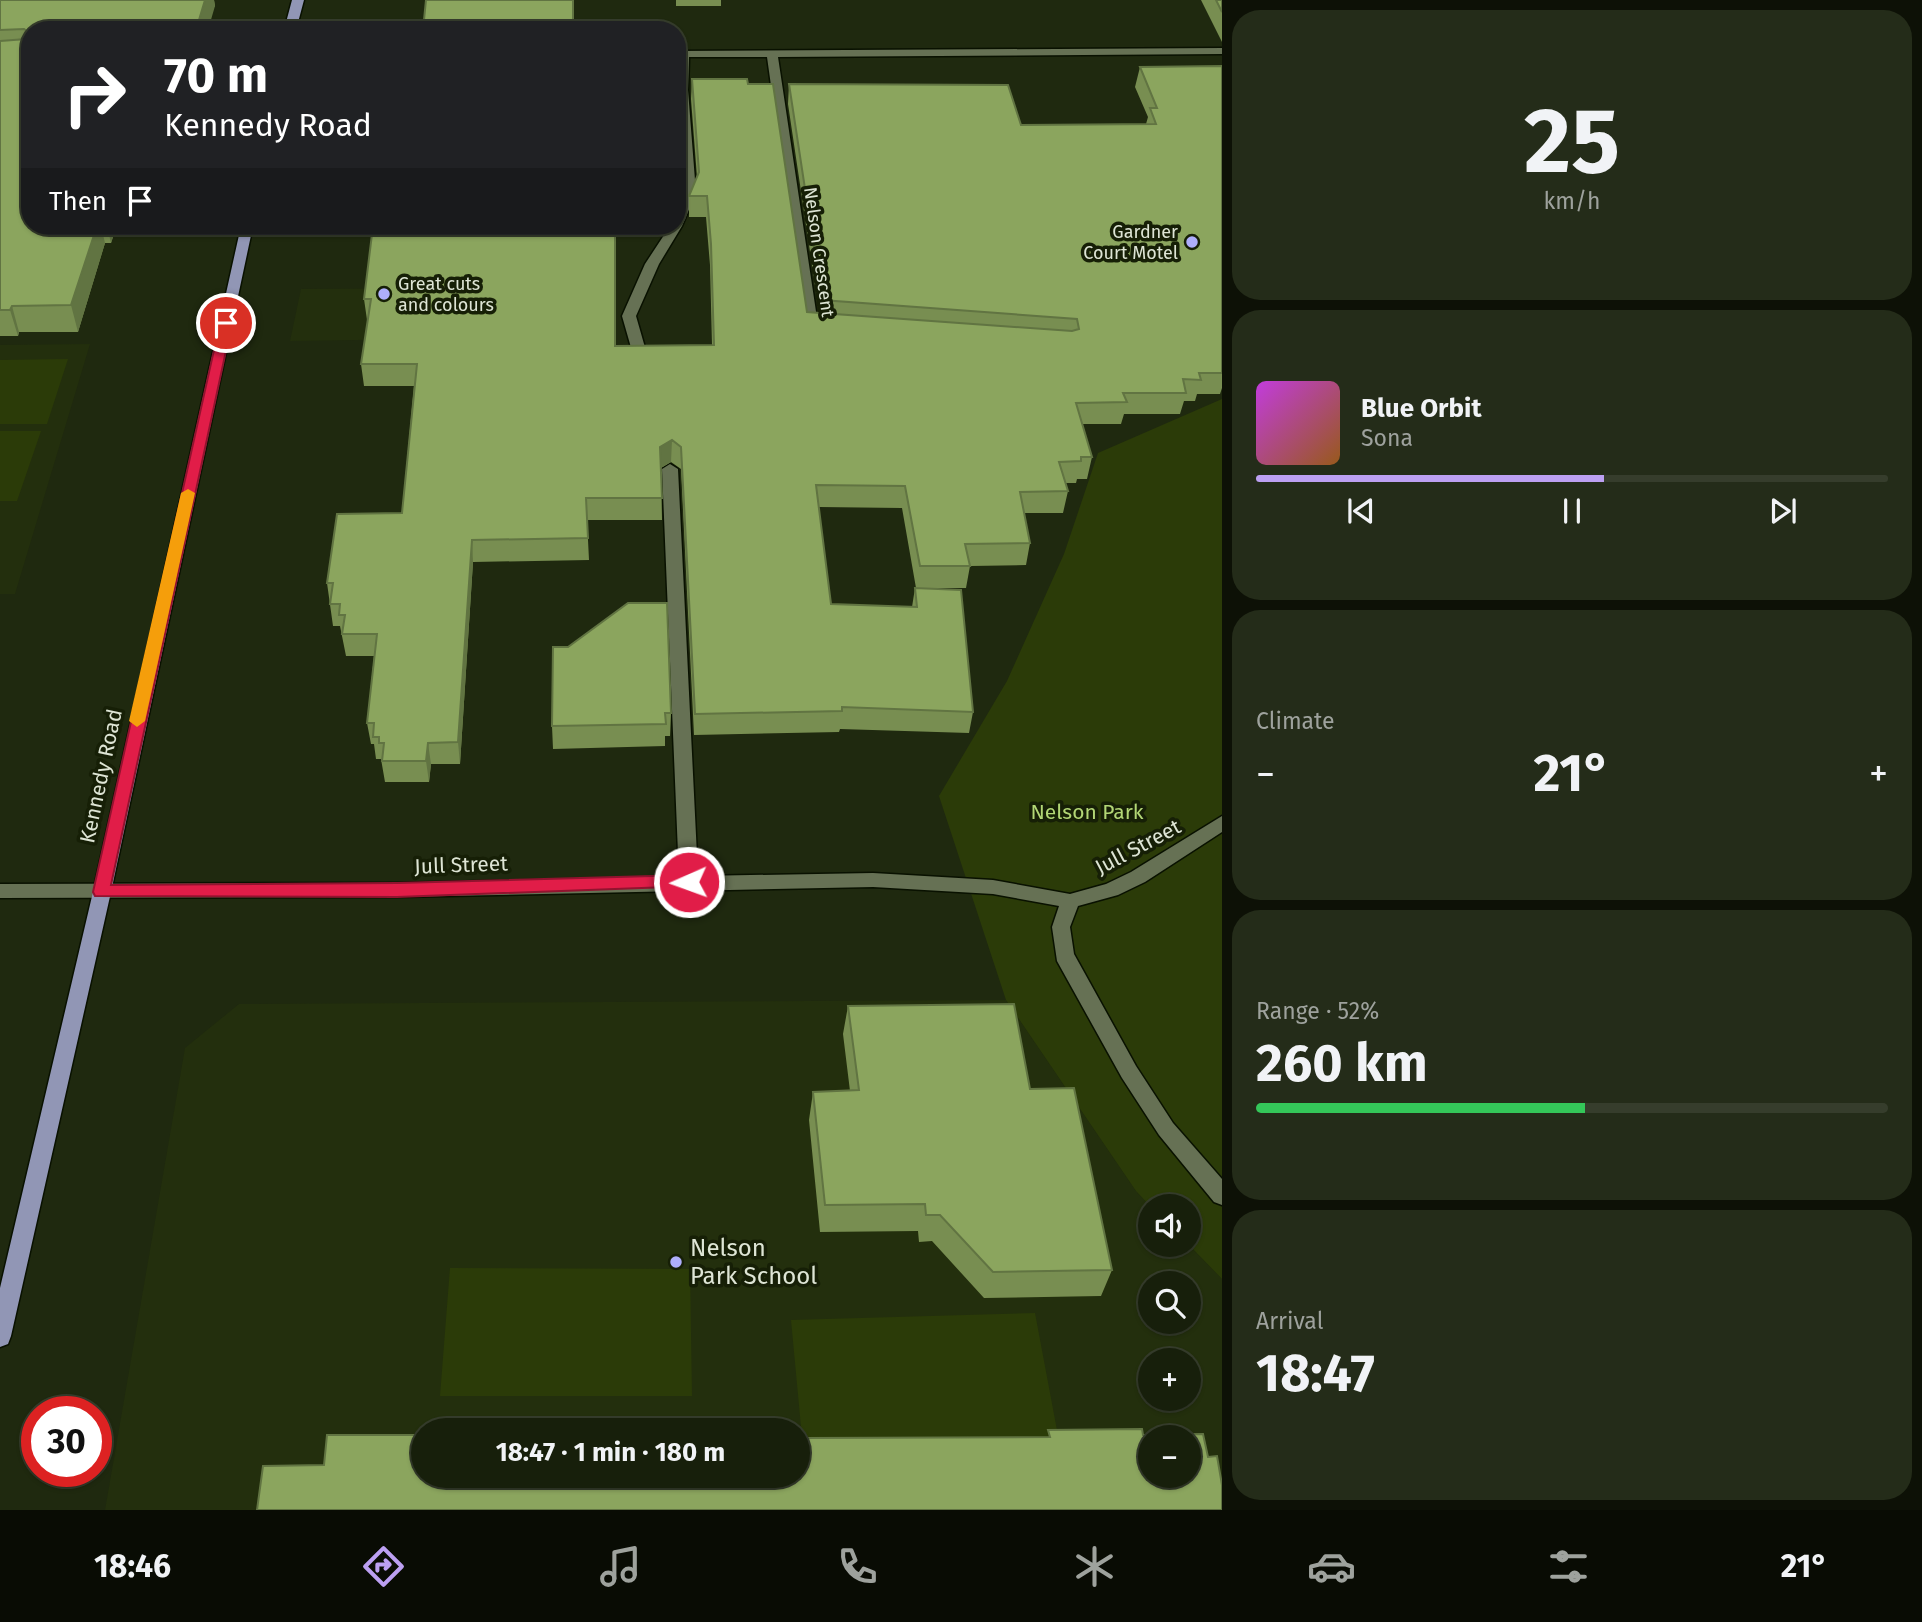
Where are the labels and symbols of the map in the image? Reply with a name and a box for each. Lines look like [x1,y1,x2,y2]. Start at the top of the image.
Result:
street label: Nelson Crescent [799,186,839,319]
place label: Gardner Court Motel [1083,221,1178,264]
marker: Gardner Court Motel [1184,234,1200,250]
place label: Great cuts and colours [398,273,494,316]
marker: Great cuts and colours [376,286,392,302]
pin [196,293,256,353]
street label: Kennedy Road [74,707,128,845]
park label: Nelson Park [1030,799,1144,825]
street label: Jull Street [1091,813,1186,880]
position arrow [652,845,726,919]
street label: Jull Street [414,850,509,880]
place label: Nelson Park School [690,1234,817,1290]
marker: Nelson Park School [668,1254,684,1270]
speed limit sign: 30 [21,1396,112,1487]

